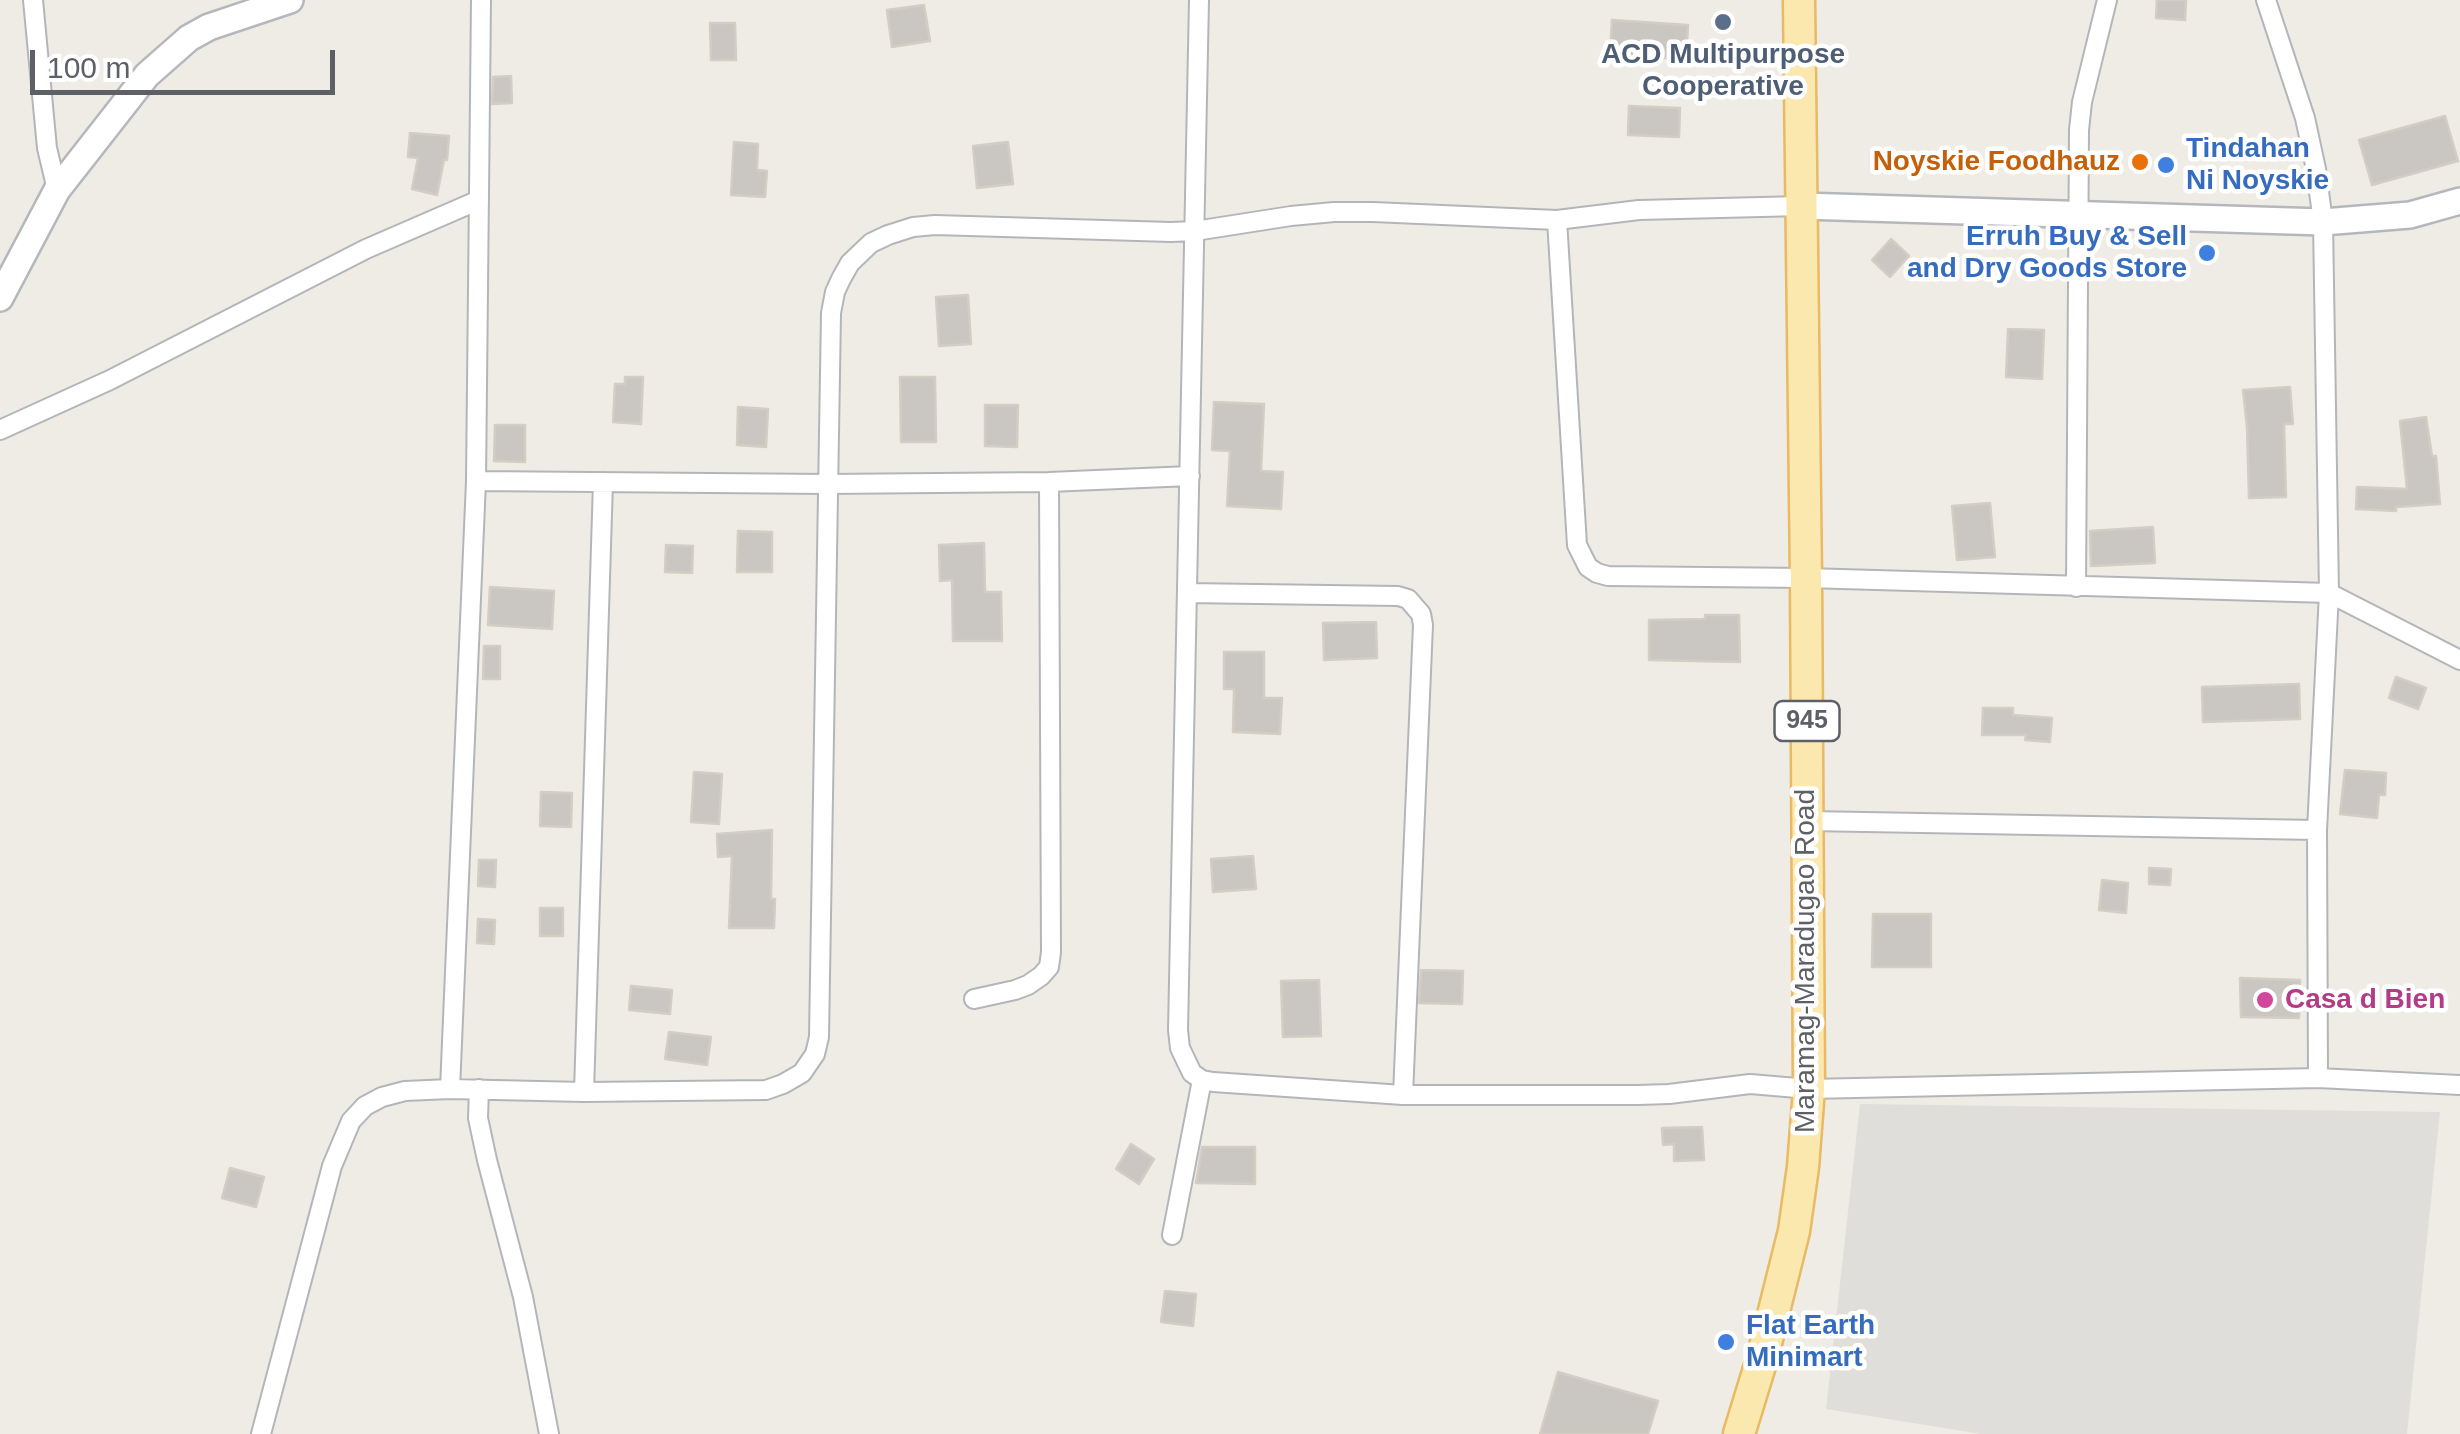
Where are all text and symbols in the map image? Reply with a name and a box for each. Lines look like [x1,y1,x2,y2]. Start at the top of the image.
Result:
marker: ACD Multipurpose Cooperative [1712,11,1734,33]
scale bar [35,30,340,92]
place label: ACD Multipurpose Cooperative [1601,38,1845,104]
text: 100 m [47,51,130,84]
place label: Tindahan Ni Noyskie [2186,132,2329,198]
place label: Noyskie Foodhauz [1873,145,2120,179]
marker: Noyskie Foodhauz [2129,151,2151,173]
marker: Tindahan Ni Noyskie [2155,154,2177,176]
place label: Erruh Buy & Sell and Dry Goods Store [1907,220,2187,286]
marker: Erruh Buy & Sell and Dry Goods Store [2196,242,2218,264]
road number: 945 [1774,701,1840,741]
street label: Maramag-Maradugao Road [1789,789,1823,1133]
place label: Casa d Bien [2285,983,2445,1017]
marker: Casa d Bien [2254,989,2276,1011]
place label: Flat Earth Minimart [1746,1309,1875,1375]
marker: Flat Earth Minimart [1715,1331,1737,1353]

